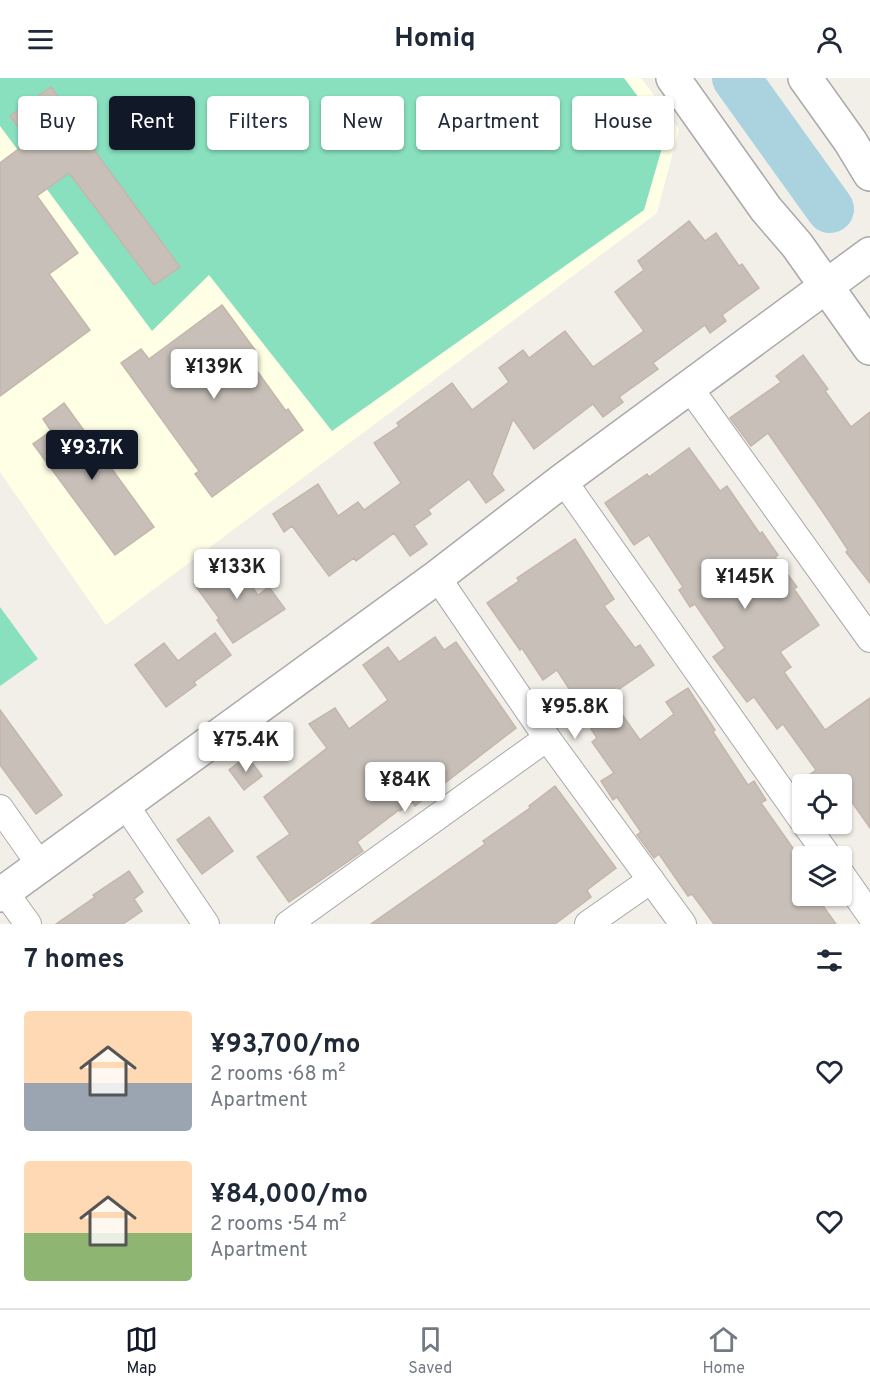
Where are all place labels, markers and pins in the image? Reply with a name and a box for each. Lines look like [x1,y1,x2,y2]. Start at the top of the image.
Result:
pin: ¥139K [172,349,256,400]
pin: ¥93.7K [43,430,141,481]
pin: ¥133K [195,549,279,600]
pin: ¥145K [703,559,787,610]
pin: ¥95.8K [526,689,624,740]
pin: ¥75.4K [197,722,295,773]
pin: ¥84K [369,762,441,813]

